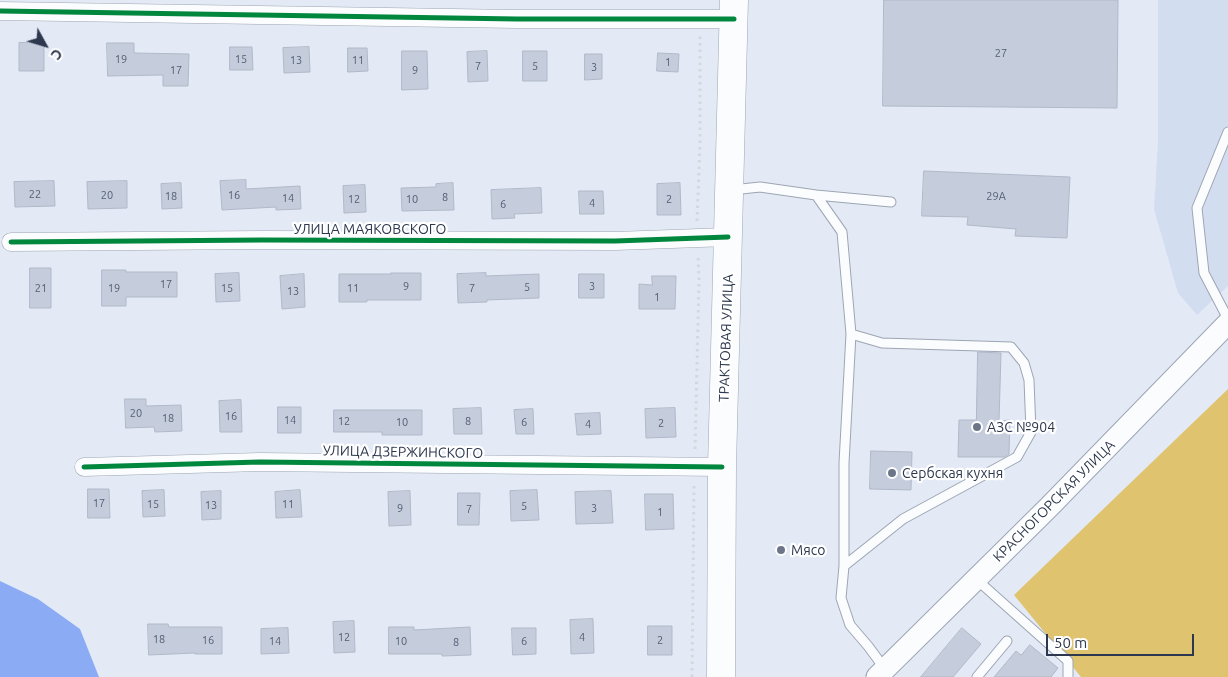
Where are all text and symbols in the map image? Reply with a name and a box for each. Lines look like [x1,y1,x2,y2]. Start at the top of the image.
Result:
north arrow [20,20,70,70]
text: С [48,46,66,63]
house number: 27 [995,46,1007,60]
house number: 19 [115,52,127,66]
house number: 15 [235,52,247,66]
house number: 13 [290,53,302,67]
house number: 11 [352,53,364,67]
house number: 1 [665,55,671,69]
house number: 7 [475,59,481,73]
house number: 5 [532,59,538,73]
house number: 3 [591,60,597,74]
house number: 17 [170,63,182,77]
house number: 9 [412,63,418,77]
house number: 22 [29,187,41,201]
house number: 20 [101,188,113,202]
house number: 16 [228,188,240,202]
house number: 18 [165,189,177,203]
house number: 29А [986,189,1006,203]
house number: 8 [442,190,448,204]
house number: 14 [282,191,294,205]
house number: 12 [348,192,360,206]
house number: 10 [406,192,418,206]
house number: 2 [666,192,672,206]
house number: 4 [589,196,595,210]
house number: 6 [500,197,506,211]
street label: УЛИЦА МАЯКОВСКОГО [294,221,446,237]
street label: ТРАКТОВАЯ УЛИЦА [715,274,737,402]
house number: 17 [160,277,172,291]
house number: 9 [403,279,409,293]
house number: 3 [589,279,595,293]
house number: 5 [524,280,530,294]
house number: 21 [35,281,47,295]
house number: 19 [108,281,120,295]
house number: 15 [221,281,233,295]
house number: 11 [347,281,359,295]
house number: 7 [469,281,475,295]
house number: 13 [287,284,299,298]
house number: 1 [654,290,660,304]
house number: 20 [130,406,142,420]
house number: 16 [225,409,237,423]
house number: 18 [162,411,174,425]
house number: 14 [284,413,296,427]
house number: 12 [338,414,350,428]
house number: 8 [465,414,471,428]
house number: 10 [396,415,408,429]
house number: 6 [521,415,527,429]
house number: 2 [658,416,664,430]
house number: 4 [585,417,591,431]
place label: АЗС №904 [987,419,1055,435]
marker: АЗС №904 [971,421,983,433]
street label: КРАСНОГОРСКАЯ УЛИЦА [990,437,1118,565]
street label: УЛИЦА ДЗЕРЖИНСКОГО [323,442,483,462]
place label: Сербская кухня [902,465,1003,481]
marker: Сербская кухня [886,467,898,479]
house number: 17 [93,496,105,510]
house number: 15 [147,497,159,511]
house number: 11 [282,497,294,511]
house number: 13 [205,498,217,512]
house number: 5 [521,499,527,513]
house number: 9 [397,501,403,515]
house number: 3 [591,501,597,515]
house number: 7 [466,502,472,516]
house number: 1 [657,505,663,519]
place label: Мясо [791,542,825,558]
marker: Мясо [775,544,787,556]
scale bar [1048,624,1196,656]
house number: 12 [338,630,350,644]
house number: 4 [579,630,585,644]
house number: 18 [153,632,165,646]
house number: 16 [202,633,214,647]
house number: 2 [657,633,663,647]
house number: 14 [269,634,281,648]
house number: 10 [395,634,407,648]
house number: 6 [521,634,527,648]
text: 50 m [1054,634,1087,651]
house number: 8 [453,635,459,649]

